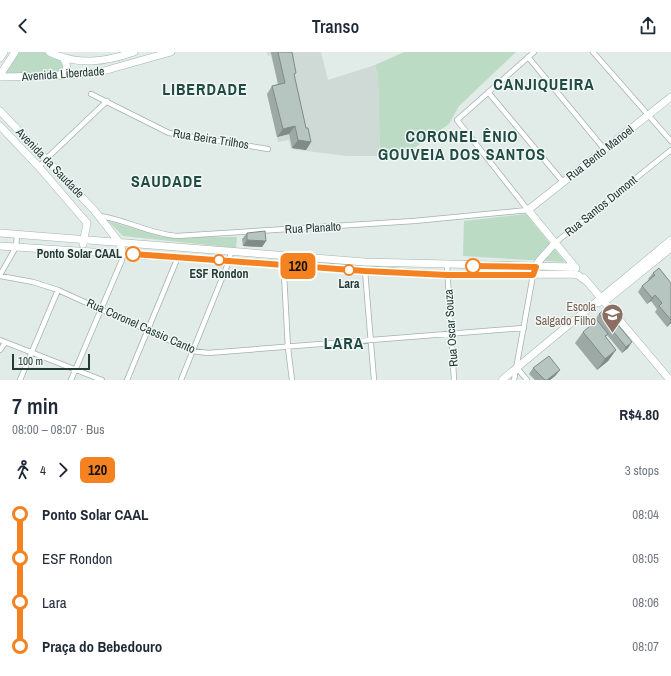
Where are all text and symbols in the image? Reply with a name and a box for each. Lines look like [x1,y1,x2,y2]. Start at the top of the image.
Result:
text: Transo [312,14,359,39]
icon: back [12,15,34,37]
icon: share [637,15,659,37]
street label: Avenida Liberdade [20,63,105,85]
district label: CANJIQUEIRA [493,73,595,95]
district label: LIBERDADE [162,78,248,100]
street label: Rua Bento Manoel [563,122,637,184]
street label: Avenida da Saudade [12,124,88,202]
street label: Rua Beira Trilhos [172,125,250,153]
district label: CORONEL ÊNIO GOUVEIA DOS SANTOS [378,125,546,165]
district label: SAUDADE [131,170,203,192]
street label: Rua Santos Dumont [562,172,641,240]
street label: Rua Planalto [284,219,342,237]
place label: Ponto Solar CAAL [37,246,122,262]
marker: Ponto Solar CAAL [125,246,141,262]
line badge: 120 [275,253,321,279]
marker: ESF Rondon [213,254,225,266]
text: 120 [288,257,308,275]
unlabelled marker [465,258,481,274]
marker: Lara [343,264,355,276]
place label: ESF Rondon [189,266,249,282]
place label: Lara [339,276,360,292]
street label: Rua Oscar Souza [440,288,462,367]
street label: Rua Coronel Cassio Canto [84,295,198,357]
place label: Escola Salgado Filho [535,299,597,329]
school or university icon: Escola Salgado Filho [599,301,625,334]
district label: LARA [324,332,364,354]
scale bar [12,352,90,371]
text: 100 m [18,354,43,368]
text: 7 min [12,391,58,421]
text: R$4.80 [619,404,659,425]
text: 08:00 – 08:07 · Bus [12,421,104,438]
icon: walk [12,459,34,481]
icon: forward [52,459,74,481]
text: 120 [88,461,107,479]
text: 4 [40,462,46,479]
text: 3 stops [625,462,659,479]
text: Ponto Solar CAAL [42,504,149,525]
text: 08:04 [632,506,659,523]
text: ESF Rondon [42,548,112,569]
text: 08:05 [632,550,659,567]
text: Lara [42,592,67,613]
text: 08:06 [632,594,659,611]
text: Praça do Bebedouro [42,636,162,657]
text: 08:07 [632,638,659,655]

